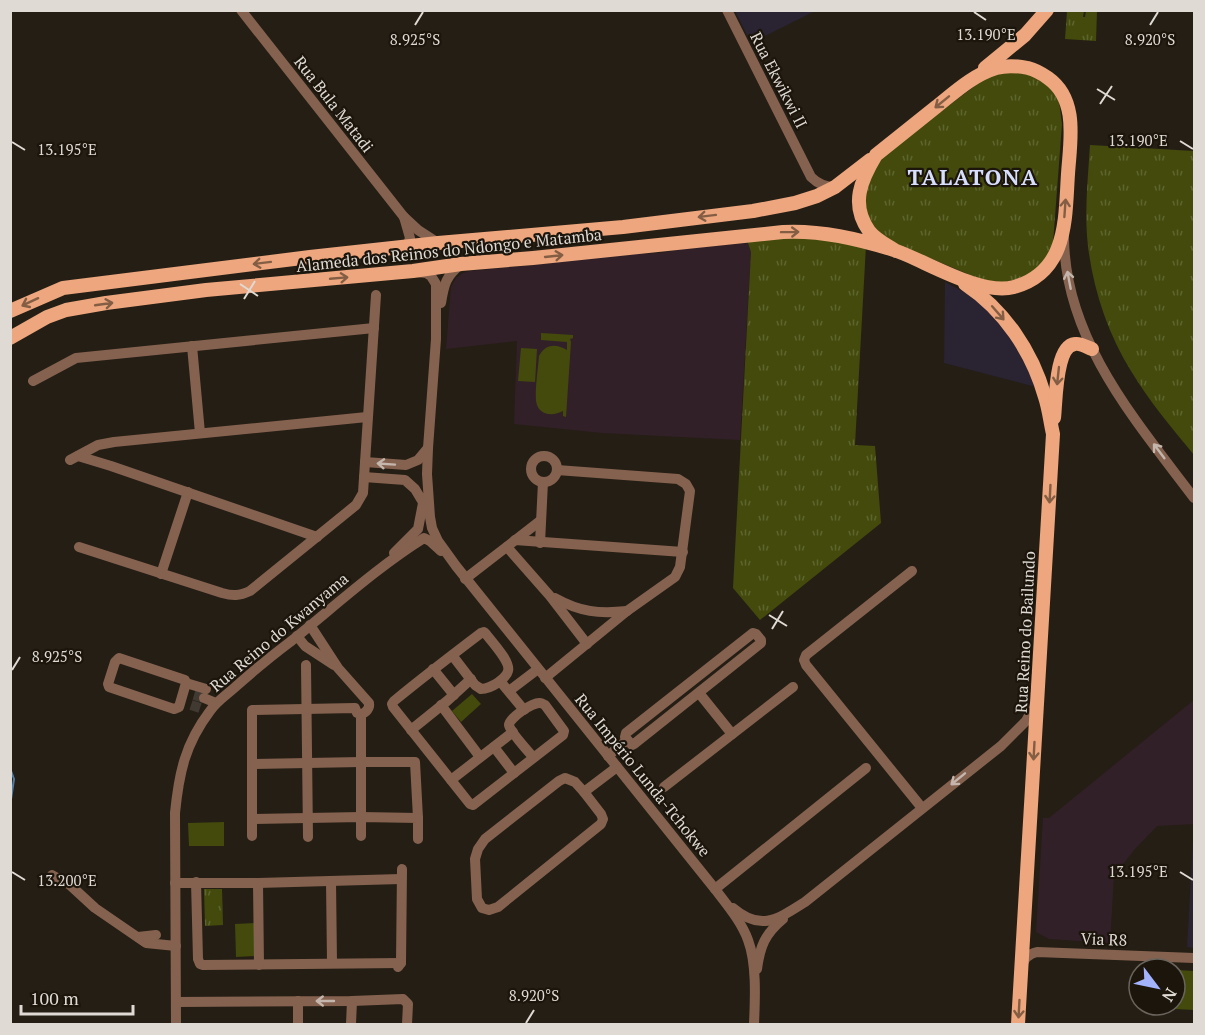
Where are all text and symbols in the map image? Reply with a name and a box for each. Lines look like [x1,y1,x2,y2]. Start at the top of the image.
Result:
text: 13.190°E [956,24,1016,44]
street label: Rua Ekwikwi II [745,28,813,132]
text: 8.925°S [390,29,440,49]
text: 8.920°S [1125,29,1175,49]
street label: Rua Bula Matadi [289,51,379,157]
one-way arrow [934,96,950,109]
text: 13.190°E [1108,130,1168,150]
text: 13.195°E [37,139,97,159]
district label: TALATONA [907,162,1039,191]
one-way arrow [1060,199,1071,219]
one-way arrow [697,211,717,222]
street label: Alameda dos Reinos do Ndongo e Matamba [295,223,603,277]
one-way arrow [779,226,799,238]
one-way arrow [544,250,563,261]
one-way arrow [253,258,273,269]
one-way arrow [1063,271,1074,291]
one-way arrow [329,272,349,283]
one-way arrow [21,296,39,308]
one-way arrow [93,298,113,309]
one-way arrow [991,305,1005,320]
one-way arrow [1052,365,1063,385]
one-way arrow [1153,443,1166,459]
one-way arrow [376,458,396,469]
one-way arrow [1044,483,1055,503]
street label: Rua Reino do Bailundo [1010,550,1040,713]
street label: Rua Reino do Kwanyama [205,567,353,697]
text: 8.925°S [32,646,82,666]
street label: Rua Império Lunda-Tchokwe [570,689,716,861]
one-way arrow [1028,741,1039,761]
one-way arrow [950,773,966,786]
text: 13.195°E [1108,861,1168,881]
text: 13.200°E [37,870,97,890]
street label: Via R8 [1080,927,1128,951]
north arrow [1127,957,1187,1017]
scale bar [21,978,134,1016]
text: N [1157,984,1182,1006]
text: 8.920°S [509,985,559,1005]
text: 100 m [30,986,79,1010]
one-way arrow [315,995,335,1007]
one-way arrow [1013,998,1024,1018]

